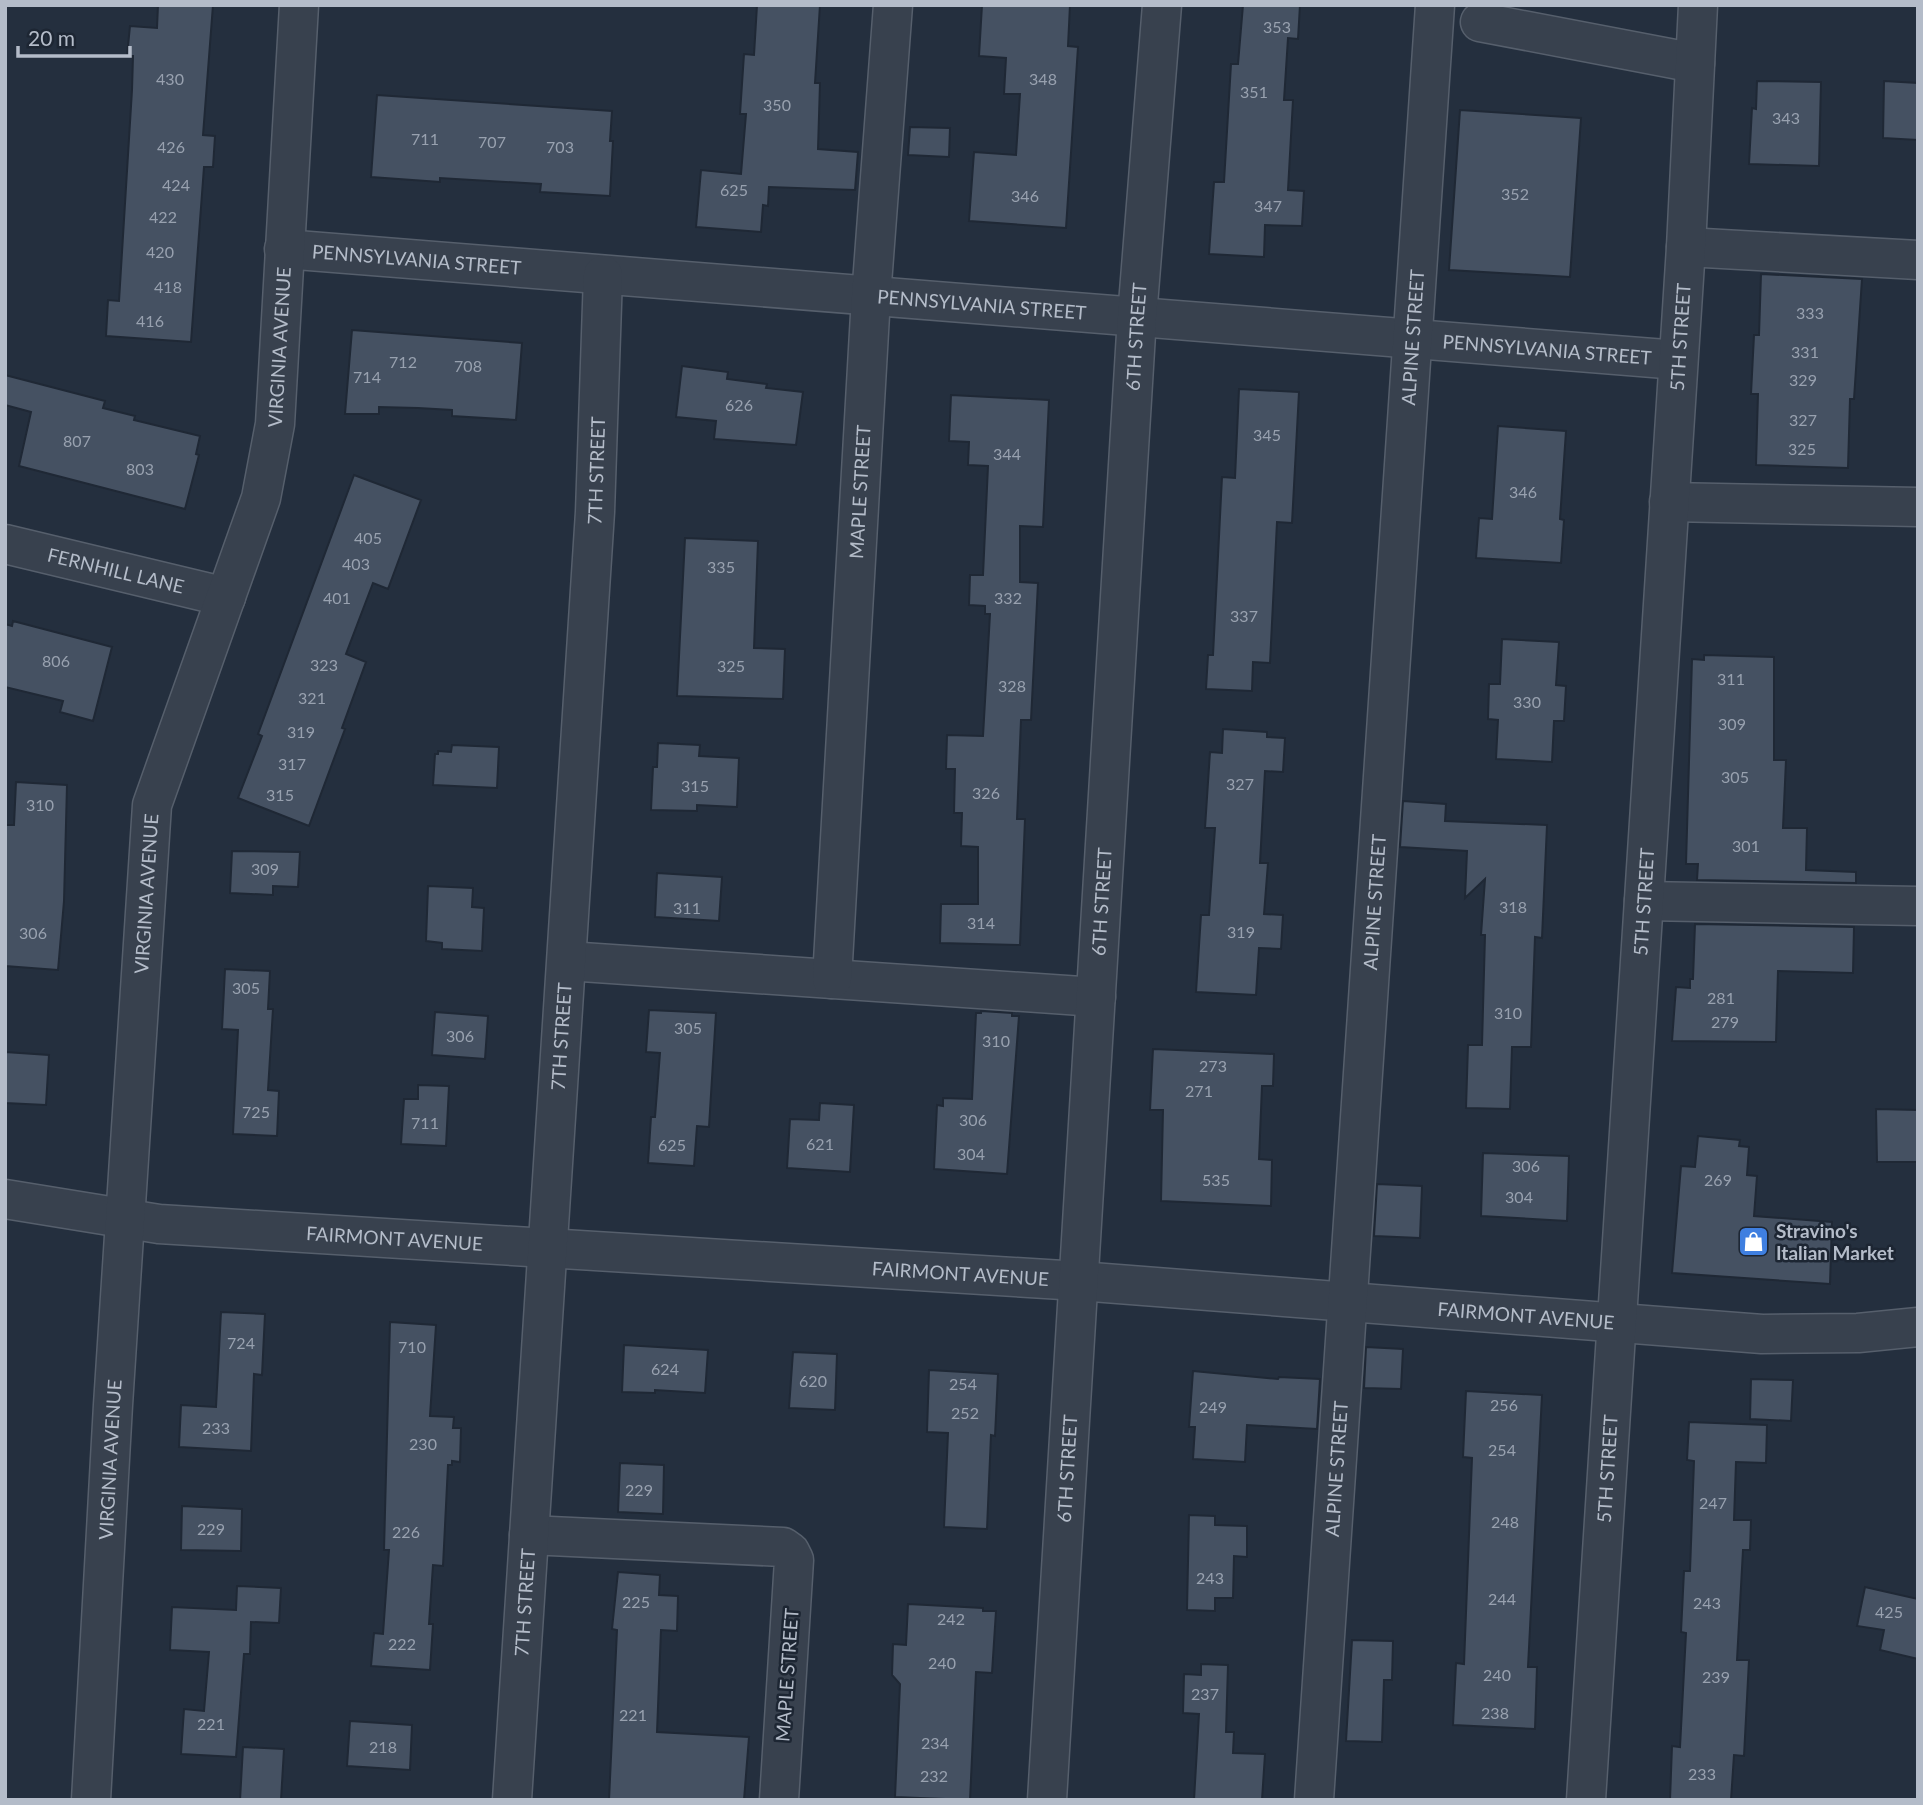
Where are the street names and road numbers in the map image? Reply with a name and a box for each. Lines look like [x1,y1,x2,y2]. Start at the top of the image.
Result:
street label: PENNSYLVANIA STREET [311,239,522,279]
street label: VIRGINIA AVENUE [263,266,295,428]
street label: ALPINE STREET [1396,268,1428,406]
street label: 6TH STREET [1121,282,1151,391]
street label: 5TH STREET [1665,282,1695,392]
street label: PENNSYLVANIA STREET [876,284,1087,324]
street label: PENNSYLVANIA STREET [1442,329,1653,369]
street label: 7TH STREET [582,416,609,526]
street label: MAPLE STREET [844,424,875,559]
street label: FERNHILL LANE [45,543,187,598]
street label: VIRGINIA AVENUE [129,813,162,975]
street label: ALPINE STREET [1358,833,1390,971]
street label: 6TH STREET [1086,847,1116,956]
street label: 5TH STREET [1628,847,1658,957]
street label: 7TH STREET [546,982,576,1091]
street label: FAIRMONT AVENUE [305,1221,484,1255]
street label: FAIRMONT AVENUE [871,1256,1050,1290]
street label: FAIRMONT AVENUE [1437,1297,1615,1334]
street label: VIRGINIA AVENUE [94,1379,126,1540]
street label: ALPINE STREET [1320,1400,1352,1538]
street label: 6TH STREET [1052,1414,1081,1523]
street label: 5TH STREET [1592,1414,1622,1523]
street label: 7TH STREET [509,1548,539,1657]
street label: MAPLE STREET [770,1607,803,1743]

